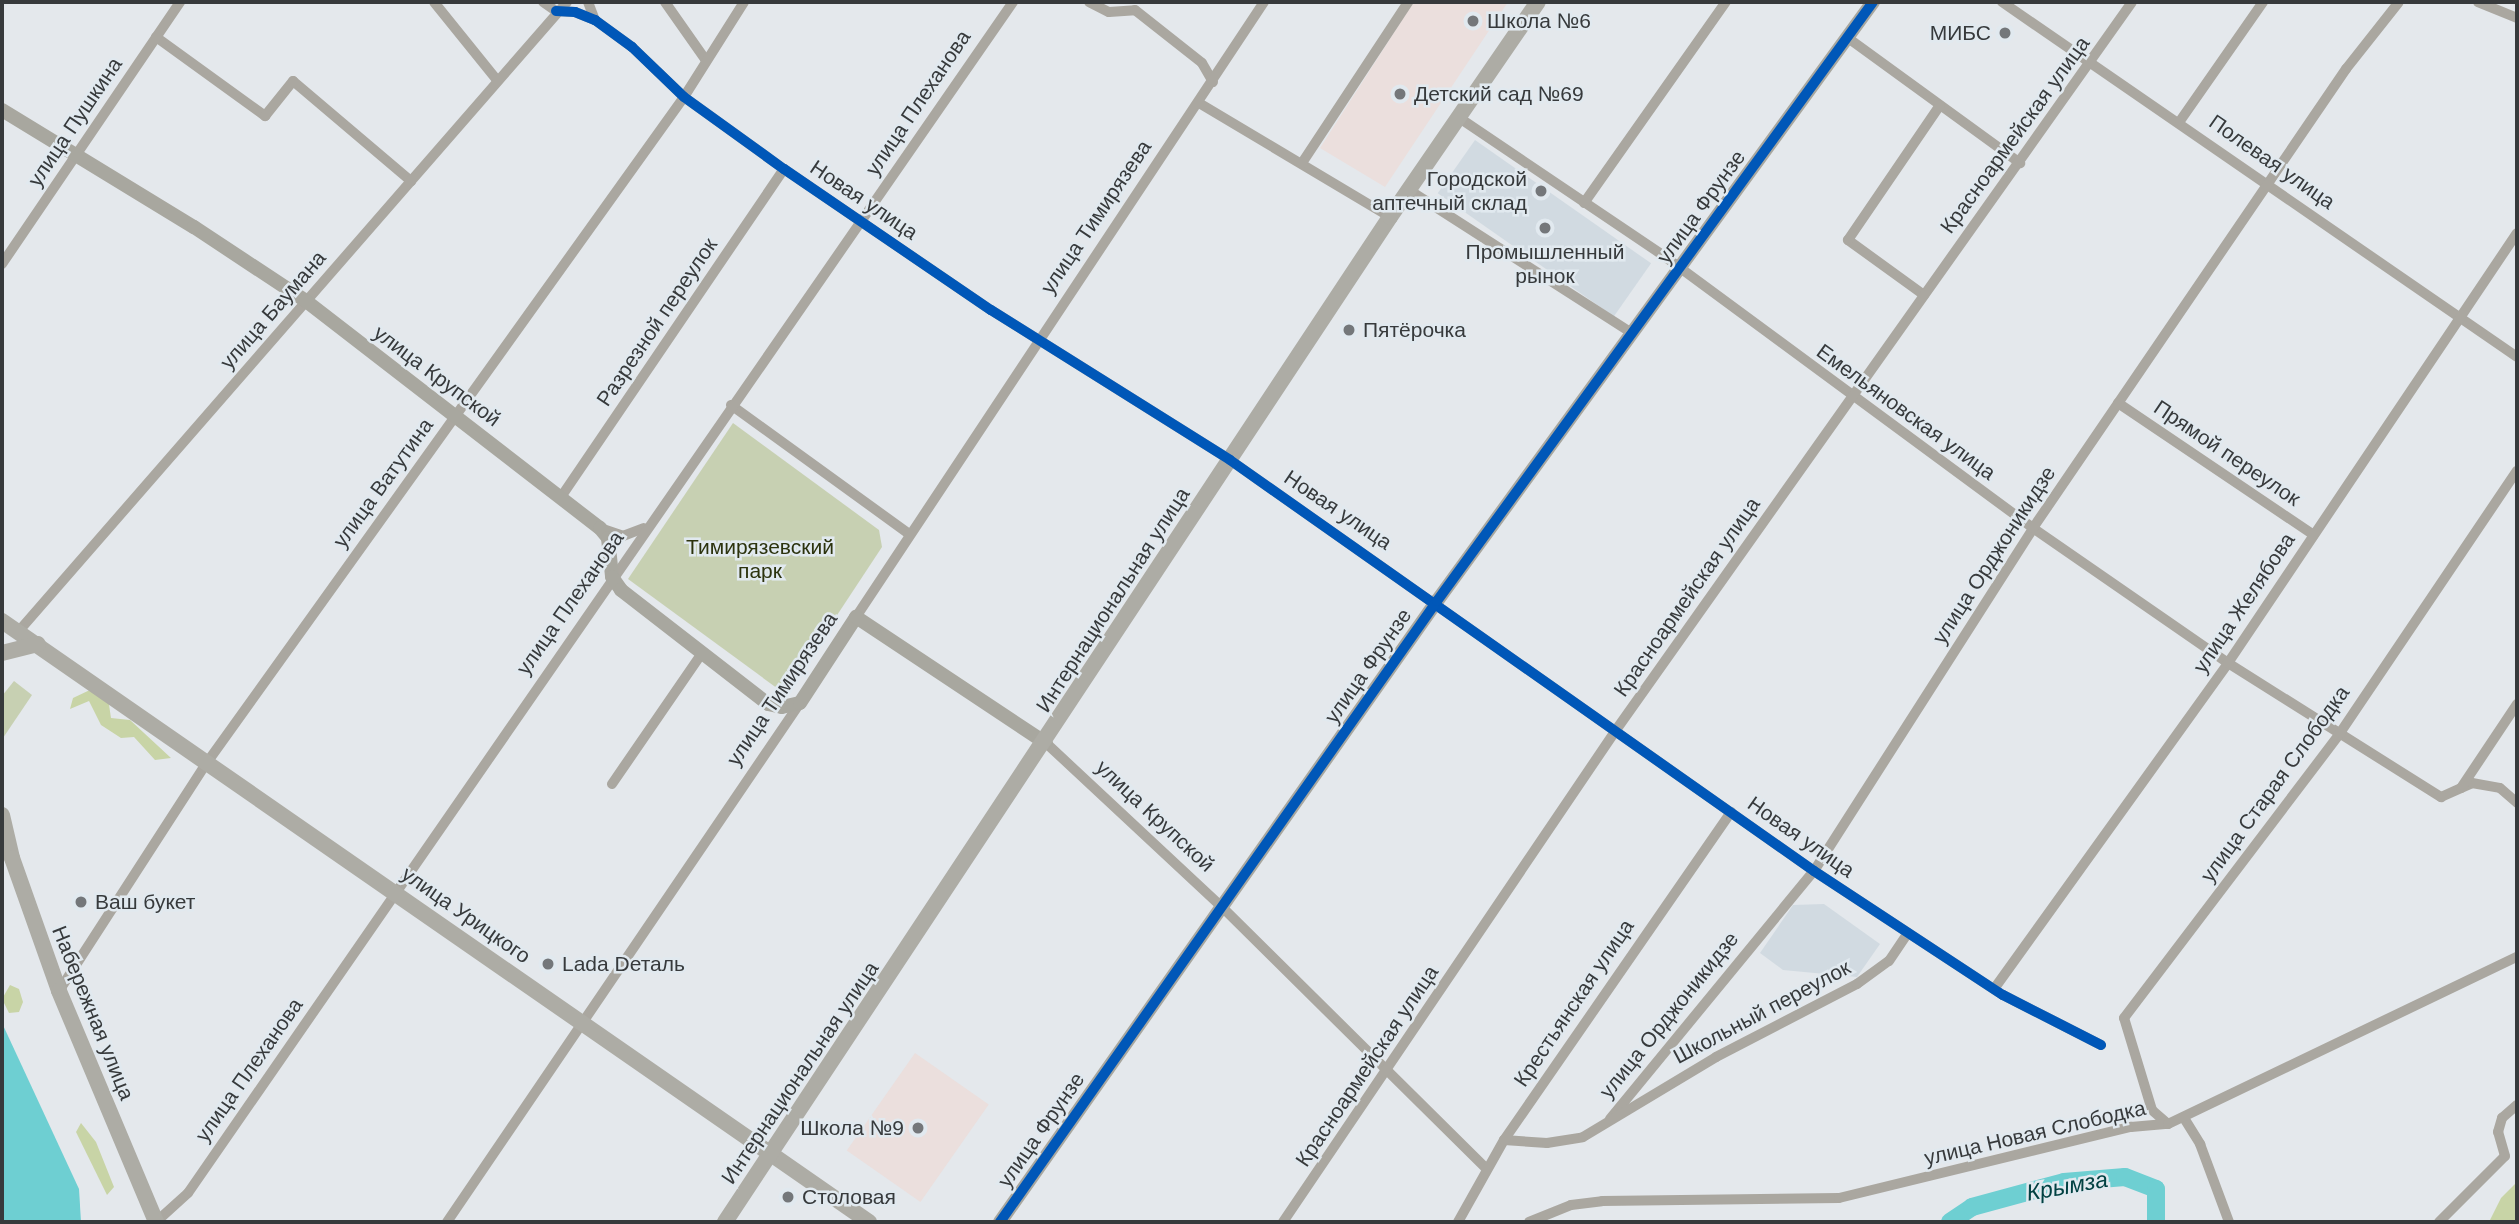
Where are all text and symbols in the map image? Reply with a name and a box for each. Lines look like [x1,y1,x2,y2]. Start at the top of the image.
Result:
place label: Школа №6 [1487,8,1591,34]
marker: Школа №6 [1465,13,1481,29]
place label: МИБС [1930,20,1991,46]
marker: МИБС [1997,25,2013,41]
street label: улица Плеханова [860,26,976,180]
street label: Красноармейская улица [1935,32,2095,238]
street label: улица Пушкина [23,53,127,191]
place label: Детский сад №69 [1414,81,1584,107]
marker: Детский сад №69 [1392,86,1408,102]
street label: Полевая улица [2204,109,2340,215]
street label: улица Тимирязева [1035,135,1157,299]
street label: улица Фрунзе [1651,145,1751,269]
street label: Новая улица [805,155,923,245]
place label: Городской аптечный склад [1372,166,1527,216]
marker: Городской аптечный склад [1533,183,1549,199]
marker: Промышленный рынок [1537,220,1553,236]
street label: Разрезной переулок [591,233,723,411]
place label: Промышленный рынок [1466,239,1624,289]
street label: улица Баумана [215,246,331,374]
place label: Пятёрочка [1363,317,1466,343]
street label: улица Крупской [369,320,505,432]
marker: Пятёрочка [1341,322,1357,338]
street label: Емельяновская улица [1812,339,2000,485]
street label: Прямой переулок [2149,395,2305,511]
street label: улица Ватутина [328,413,438,553]
street label: улица Орджоникидзе [1927,461,2061,649]
street label: Новая улица [1279,465,1397,555]
street label: Интернациональная улица [1031,483,1195,717]
street label: Красноармейская улица [1609,493,1765,701]
street label: улица Плеханова [511,526,629,680]
street label: улица Желябова [2188,528,2300,678]
park label: Тимирязевский парк [686,534,834,584]
street label: улица Фрунзе [1319,604,1417,728]
street label: улица Тимирязева [721,607,843,771]
street label: улица Старая Слободка [2195,681,2355,887]
street label: улица Крупской [1091,755,1219,877]
street label: Новая улица [1743,791,1859,883]
street label: улица Урицкого [397,861,535,969]
place label: Ваш букет [95,889,195,915]
marker: Ваш букет [73,894,89,910]
street label: Крестьянская улица [1509,915,1639,1091]
street label: Набережная улица [47,922,139,1104]
street label: улица Орджоникидзе [1594,927,1744,1103]
place label: Lada Dеталь [562,951,685,977]
street label: Школьный переулок [1669,955,1855,1069]
marker: Lada Dеталь [540,956,556,972]
street label: Интернациональная улица [716,957,884,1189]
street label: Красноармейская улица [1290,961,1444,1171]
street label: улица Плеханова [190,993,308,1147]
street label: улица Фрунзе [992,1068,1090,1192]
street label: улица Новая Слободка [1922,1095,2148,1171]
place label: Школа №9 [800,1115,904,1141]
marker: Школа №9 [910,1120,926,1136]
water label: Крымза [2024,1165,2110,1207]
place label: Столовая [802,1184,896,1210]
marker: Столовая [780,1189,796,1205]

